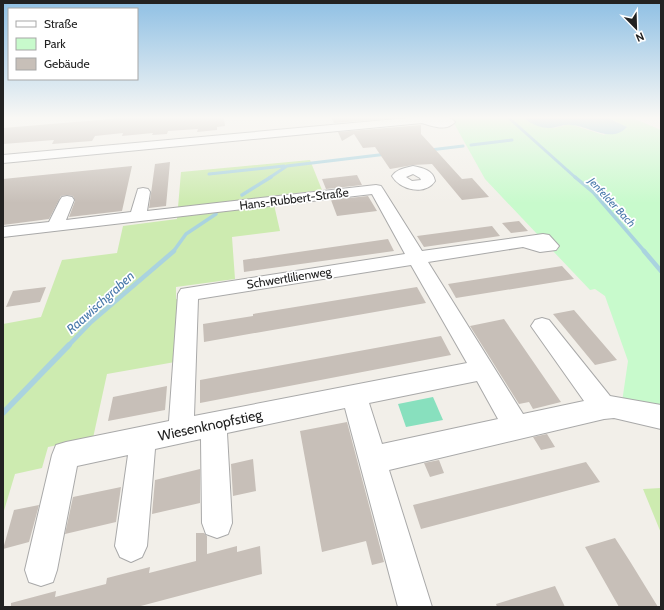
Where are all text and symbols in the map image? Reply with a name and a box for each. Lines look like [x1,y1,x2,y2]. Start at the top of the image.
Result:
legend [8,8,138,80]
north arrow [616,8,656,48]
text: Straße [44,16,77,31]
text: N [634,29,646,45]
text: Park [44,36,66,51]
text: Gebäude [44,56,90,71]
water label: Jenfelder Bach [585,173,639,230]
street label: Hans-Rubbert-Straße [239,184,349,213]
street label: Schwertlilienweg [245,263,333,292]
water label: Raawischgraben [63,267,137,337]
street label: Wiesenknopfstieg [156,405,265,445]

